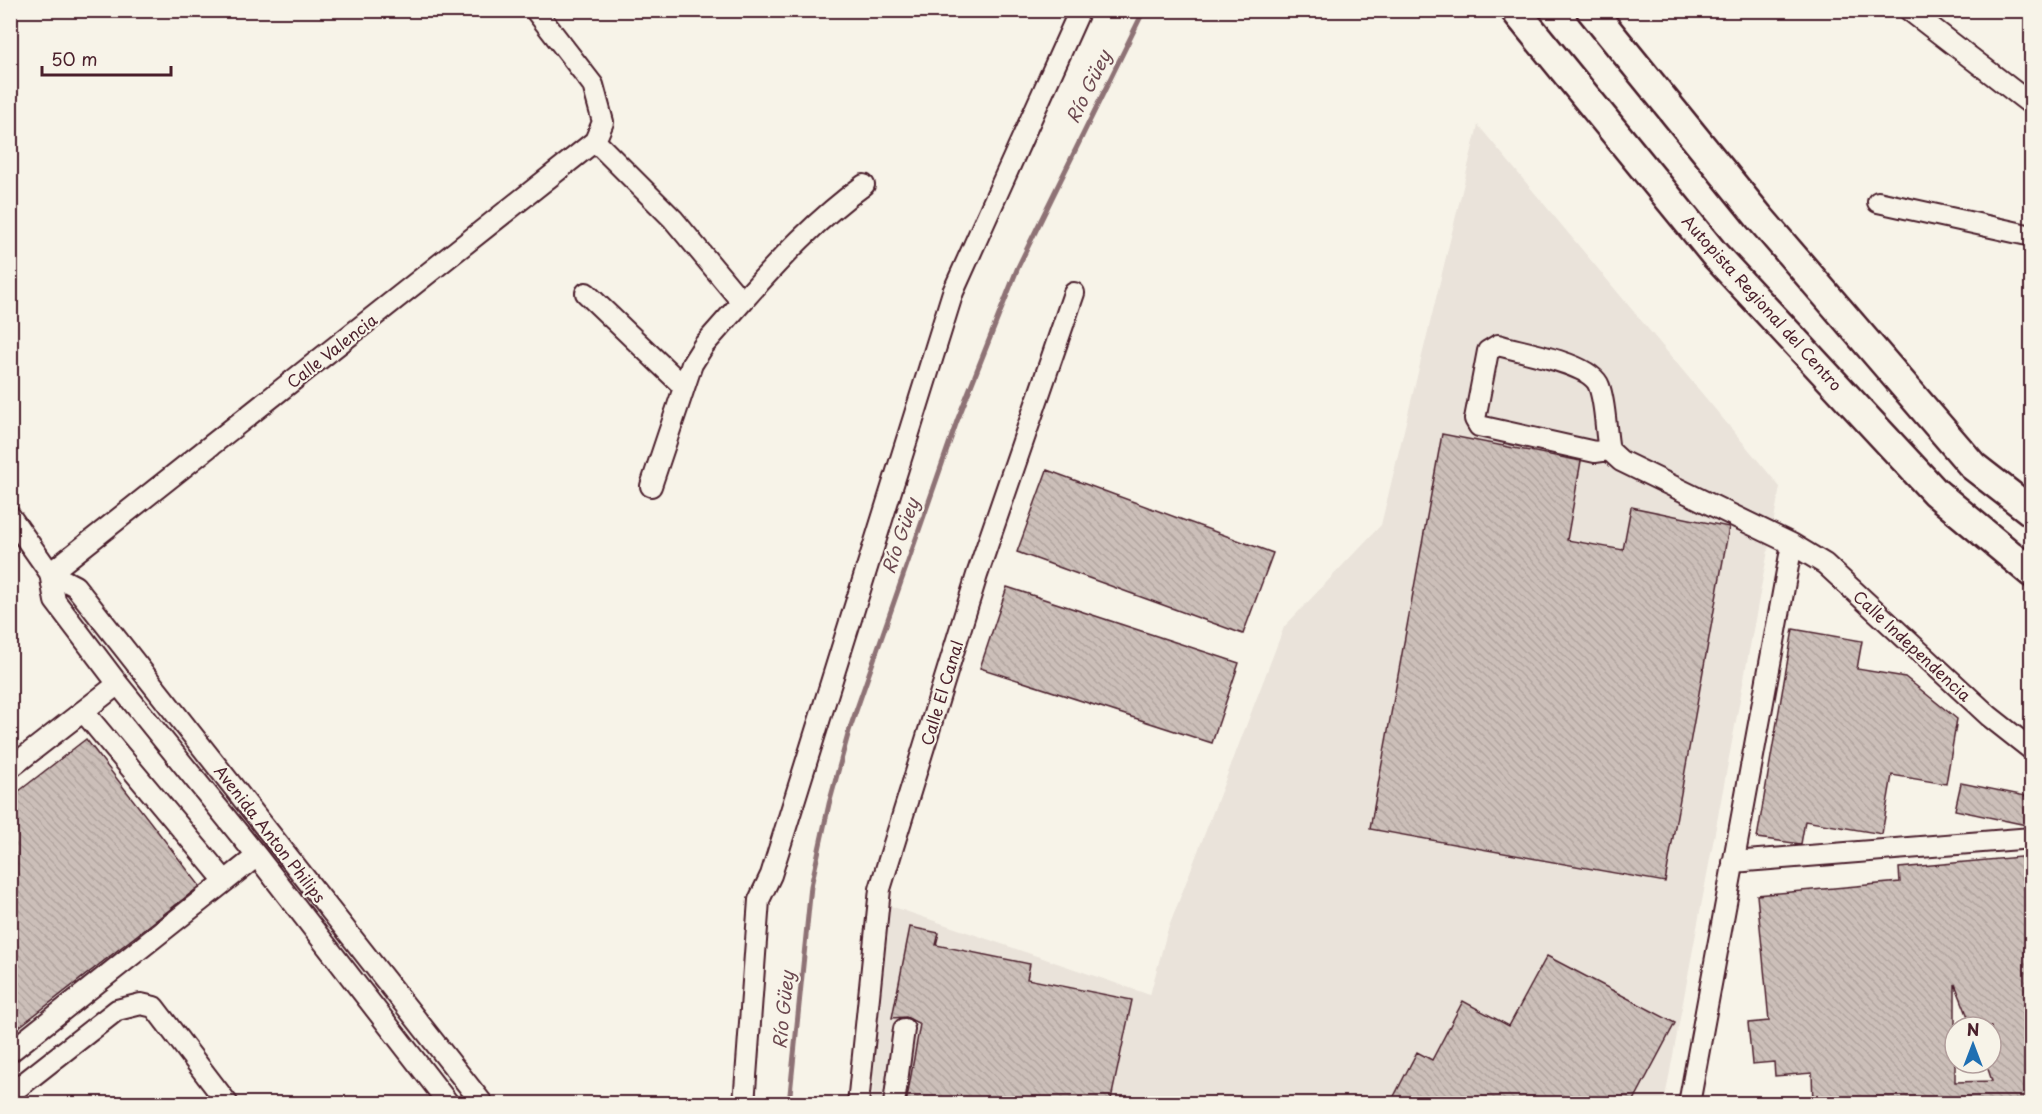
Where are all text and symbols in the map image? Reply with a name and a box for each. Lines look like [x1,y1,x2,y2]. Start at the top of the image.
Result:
scale bar [42,39,171,77]
water label: Río Güey [1058,44,1118,127]
text: 50 m [51,45,98,72]
street label: Autopista Regional del Centro [1677,209,1848,396]
street label: Calle Valencia [281,307,382,393]
water label: Río Güey [874,493,926,577]
street label: Calle Independencia [1848,584,1977,707]
street label: Calle El Canal [914,637,968,748]
street label: Avenida Anton Philips [209,760,332,907]
water label: Río Güey [765,968,800,1050]
north arrow [1943,1015,2003,1075]
text: N [1967,1017,1979,1041]

